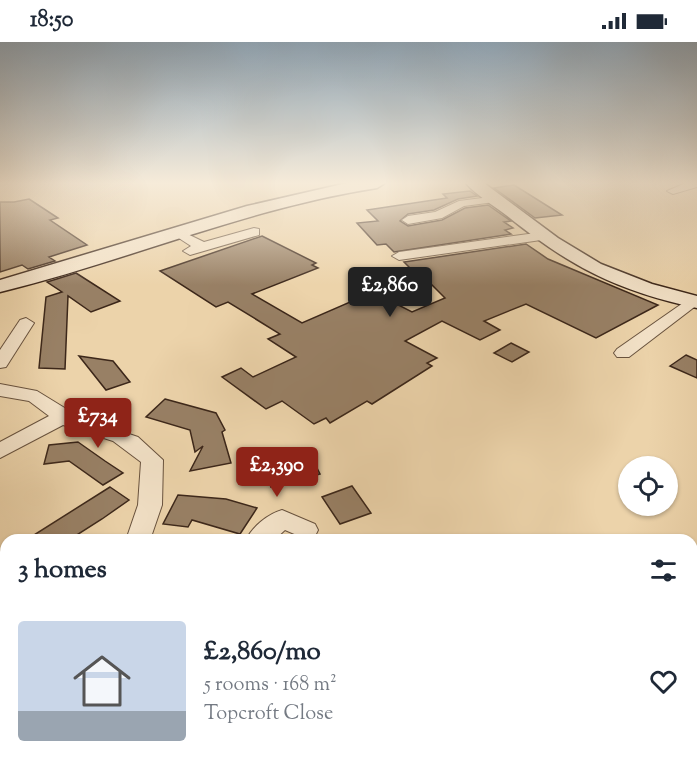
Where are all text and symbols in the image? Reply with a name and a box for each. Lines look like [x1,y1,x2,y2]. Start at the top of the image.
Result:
text: 18:50 [30,5,73,37]
pin: £2,860 [341,267,439,318]
text: £2,860 [362,272,418,301]
pin: £734 [62,398,134,449]
text: £734 [78,403,118,432]
pin: £2,390 [228,447,326,498]
text: £2,390 [250,452,304,481]
map controls [618,456,678,516]
button: locate [618,456,678,516]
text: 3 homes [18,552,107,589]
icon: filters [647,554,680,587]
text: £2,860/mo [204,634,321,671]
icon: home [66,645,138,717]
icon: heart [647,665,680,698]
text: 5 rooms · 168 m² [204,671,337,700]
text: Topcroft Close [204,700,333,729]

